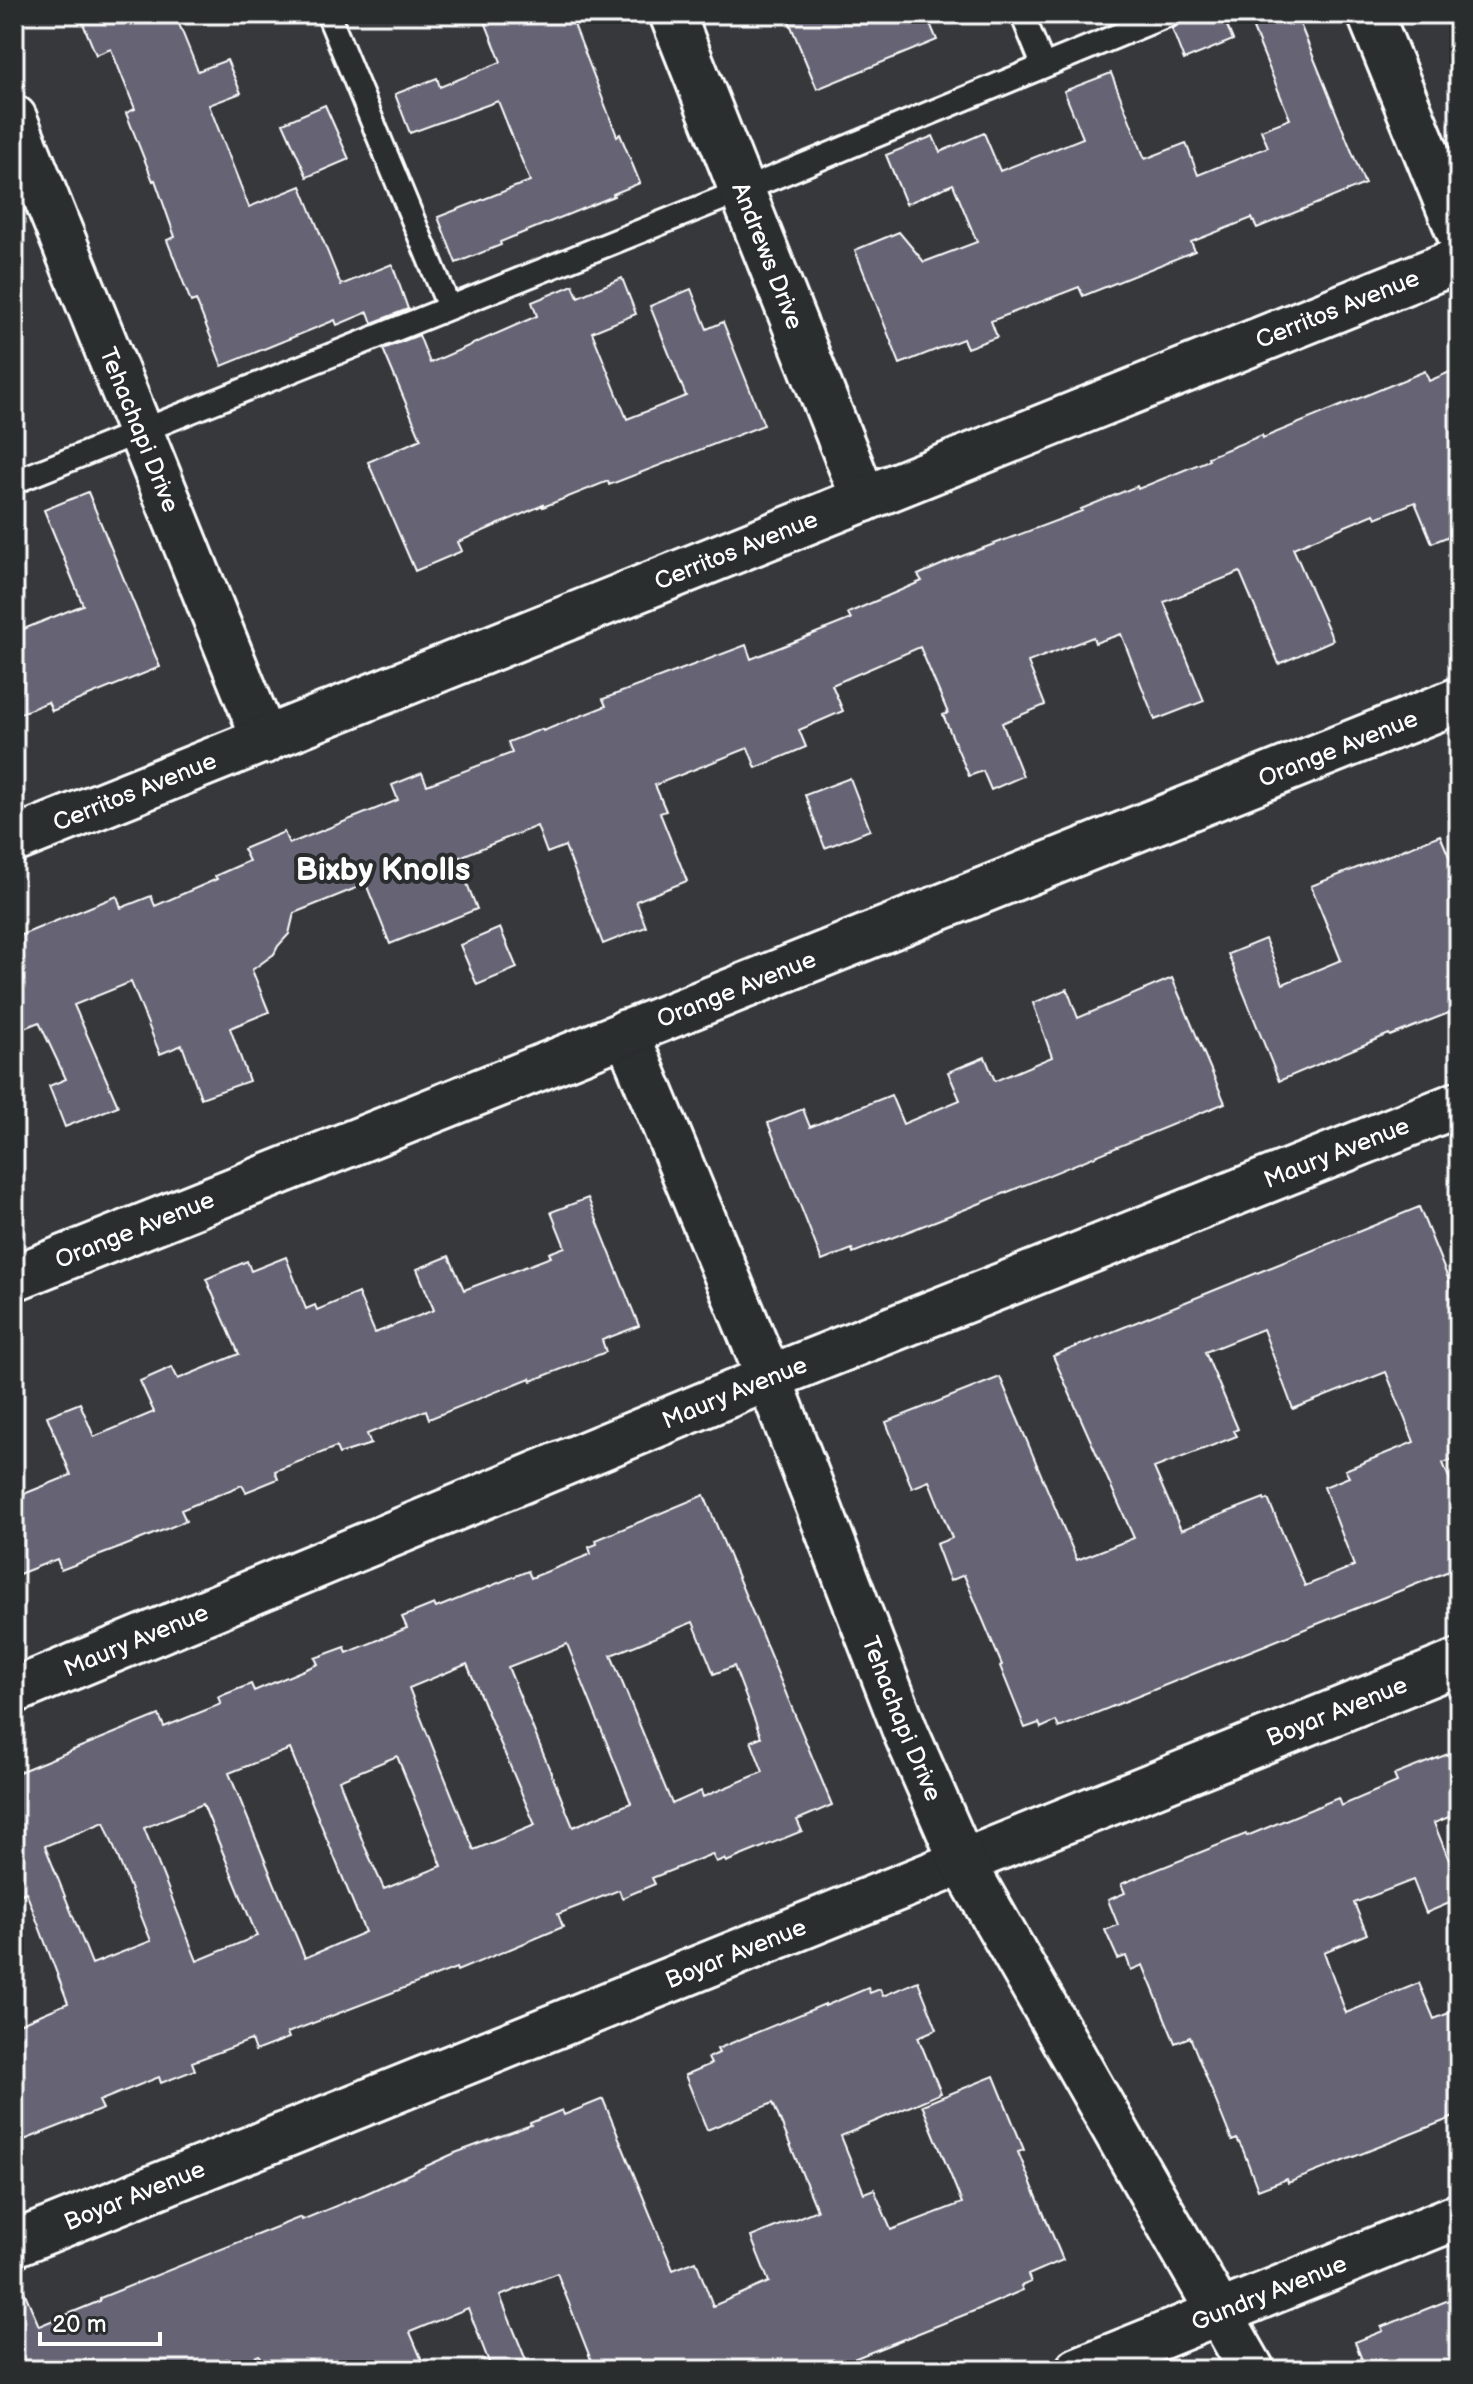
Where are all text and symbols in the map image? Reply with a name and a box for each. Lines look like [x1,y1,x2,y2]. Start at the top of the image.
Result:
street label: Andrews Drive [725,178,809,333]
street label: Cerritos Avenue [1252,264,1423,355]
street label: Tehachapi Drive [93,343,185,516]
street label: Cerritos Avenue [650,505,822,596]
street label: Orange Avenue [1254,704,1422,794]
street label: Cerritos Avenue [49,746,221,838]
district label: Bixby Knolls [295,851,471,890]
street label: Orange Avenue [653,945,820,1034]
street label: Maury Avenue [1260,1111,1414,1195]
street label: Orange Avenue [51,1185,219,1275]
street label: Maury Avenue [658,1350,811,1436]
street label: Maury Avenue [59,1598,213,1684]
street label: Tehachapi Drive [855,1632,948,1806]
street label: Boyar Avenue [1262,1670,1412,1753]
street label: Boyar Avenue [661,1912,811,1995]
street label: Boyar Avenue [60,2155,209,2237]
street label: Gundry Avenue [1187,2249,1351,2338]
scale bar [40,2296,160,2346]
text: 20 m [52,2310,107,2339]

